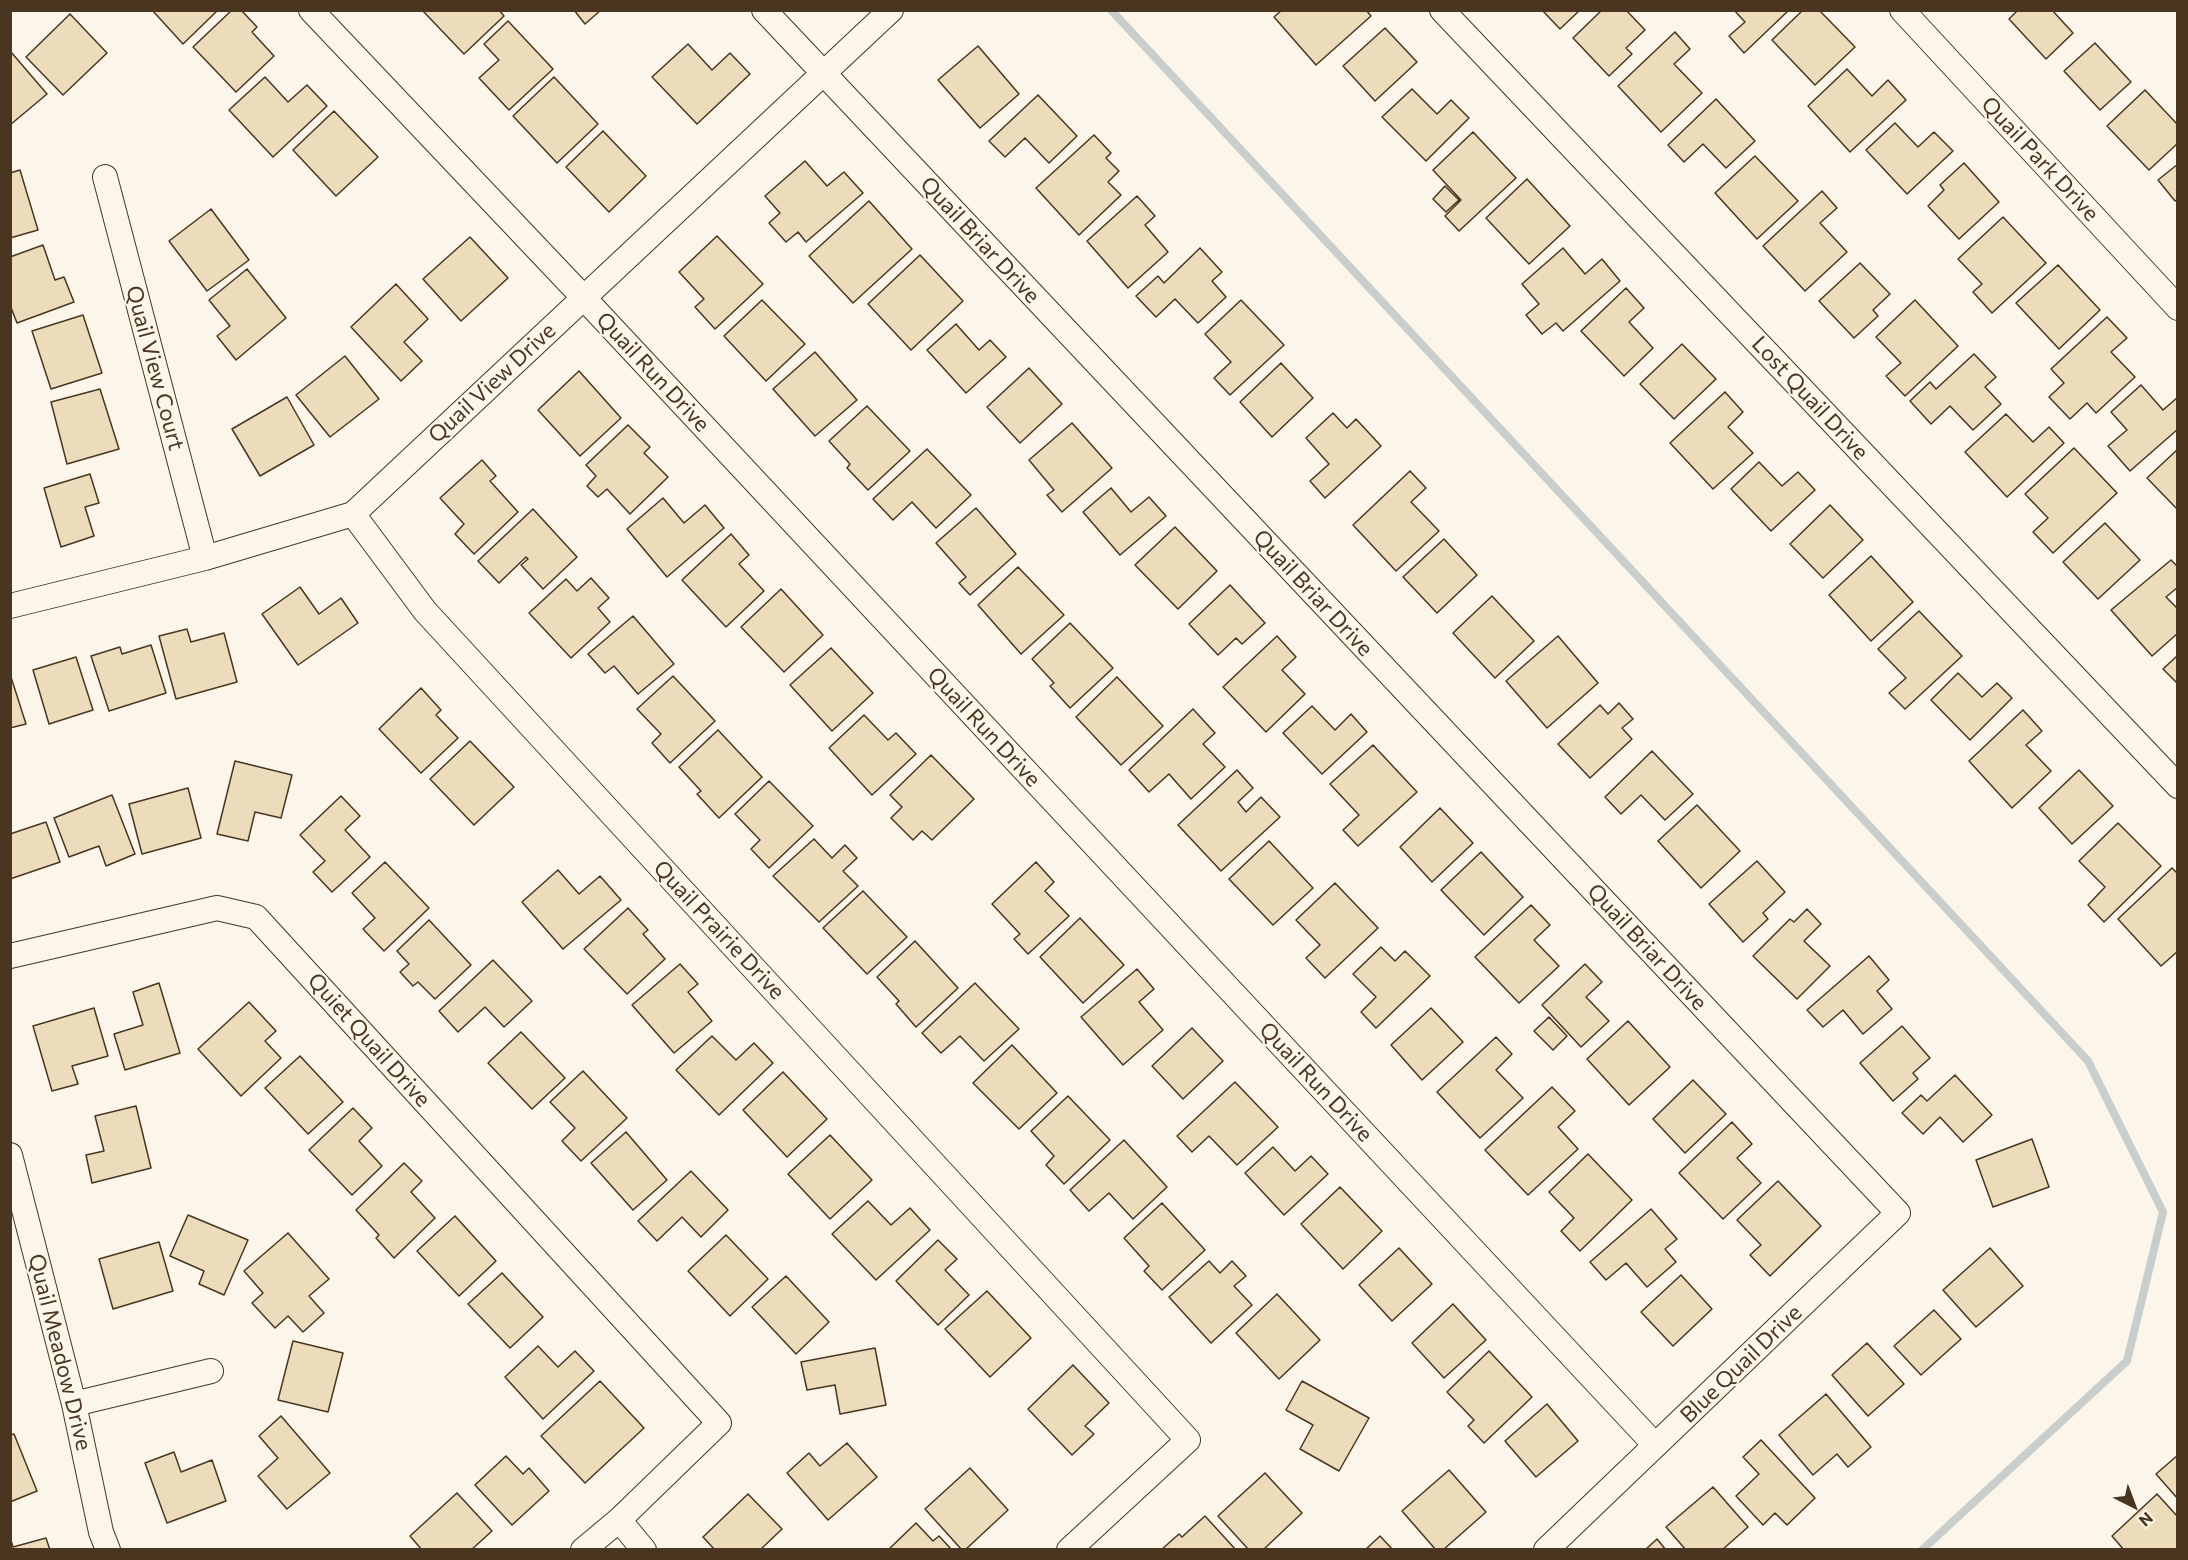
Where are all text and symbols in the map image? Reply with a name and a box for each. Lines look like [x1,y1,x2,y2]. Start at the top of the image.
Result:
street label: Quail Park Drive [1976,91,2104,227]
street label: Quail Briar Drive [915,171,1045,309]
street label: Quail View Court [120,283,190,453]
street label: Quail Run Drive [591,307,715,437]
street label: Quail View Drive [423,317,561,449]
street label: Lost Quail Drive [1746,331,1874,465]
street label: Quail Briar Drive [1248,524,1378,662]
street label: Quail Run Drive [922,662,1046,792]
street label: Quail Prairie Drive [648,855,790,1005]
street label: Quail Briar Drive [1582,878,1712,1016]
street label: Quiet Quail Drive [302,968,436,1112]
street label: Quail Run Drive [1254,1017,1378,1147]
street label: Quail Meadow Drive [23,1251,97,1453]
street label: Blue Quail Drive [1675,1300,1807,1428]
north arrow [2104,1476,2164,1536]
text: N [2136,1509,2157,1531]

